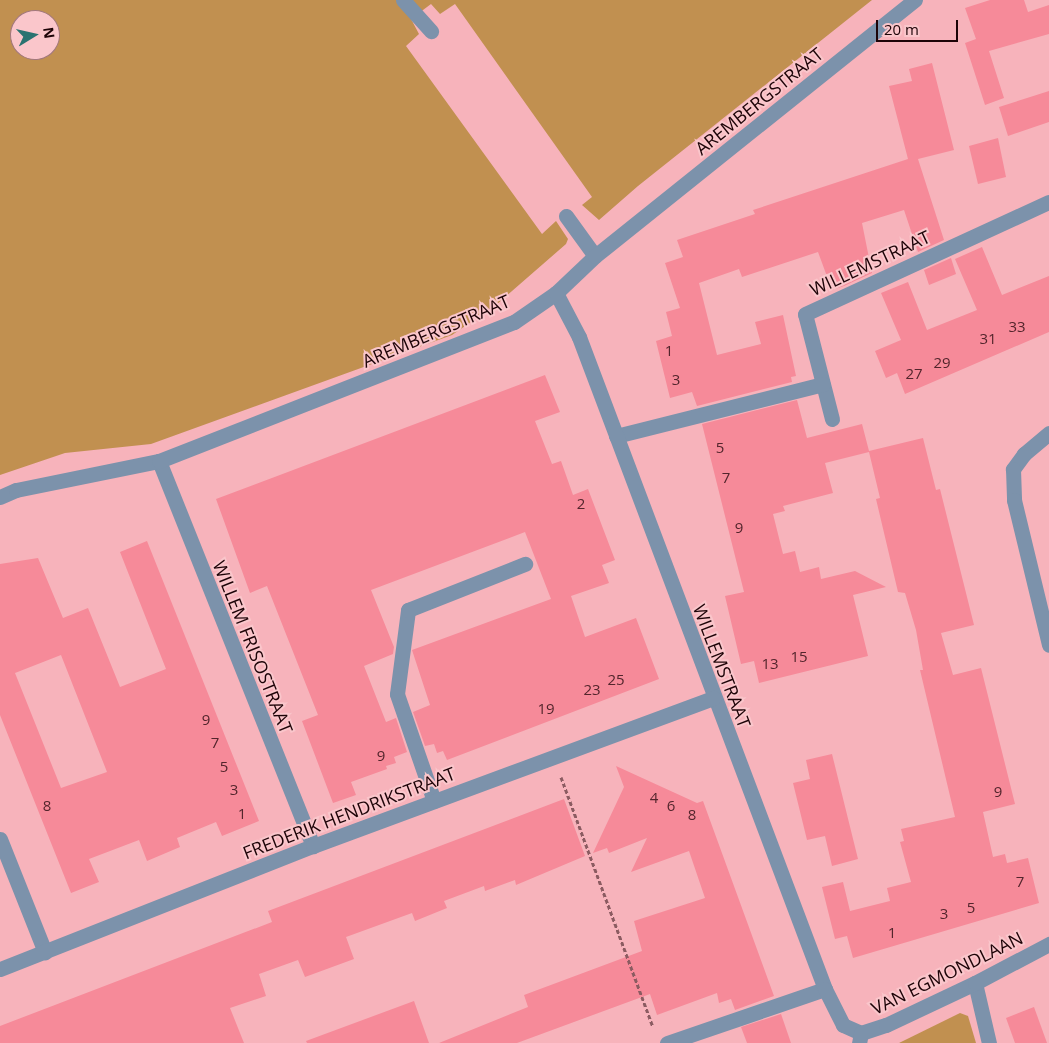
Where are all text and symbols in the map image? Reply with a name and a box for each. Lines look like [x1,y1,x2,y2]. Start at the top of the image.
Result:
north arrow [10,10,60,60]
scale bar [879,10,962,42]
text: 20 m [884,19,919,39]
text: N [39,26,60,40]
street label: AREMBERGSTRAAT [691,43,827,159]
street label: WILLEMSTRAAT [806,226,934,300]
street label: AREMBERGSTRAAT [359,290,513,372]
house number: 33 [1008,318,1026,336]
house number: 31 [979,330,997,348]
house number: 1 [665,342,673,360]
house number: 29 [933,354,951,372]
house number: 27 [905,365,923,383]
house number: 3 [672,371,680,389]
house number: 5 [716,439,724,457]
house number: 7 [722,469,730,487]
house number: 2 [577,495,585,513]
house number: 9 [735,519,743,537]
street label: WILLEM FRISOSTRAAT [208,558,298,736]
street label: WILLEMSTRAAT [689,601,755,731]
house number: 15 [790,648,808,666]
house number: 13 [761,655,779,673]
house number: 25 [607,671,625,689]
house number: 23 [583,681,601,699]
house number: 19 [537,700,555,718]
house number: 9 [202,711,210,729]
house number: 7 [211,734,219,752]
house number: 9 [377,747,385,765]
house number: 5 [220,758,228,776]
street label: FREDERIK HENDRIKSTRAAT [240,762,458,864]
house number: 3 [230,781,238,799]
house number: 9 [994,783,1002,801]
house number: 4 [650,789,658,807]
house number: 8 [43,797,51,815]
house number: 6 [667,797,675,815]
house number: 1 [238,805,246,823]
house number: 8 [688,806,696,824]
house number: 7 [1016,873,1024,891]
house number: 5 [967,899,975,917]
house number: 3 [940,905,948,923]
house number: 1 [888,924,896,942]
street label: VAN EGMONDLAAN [868,927,1026,1019]

